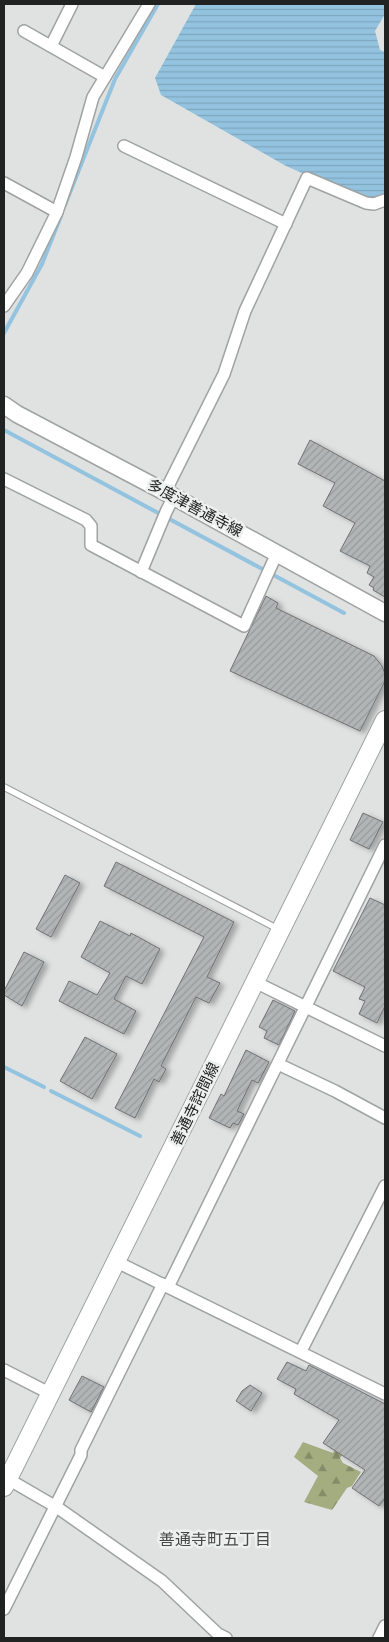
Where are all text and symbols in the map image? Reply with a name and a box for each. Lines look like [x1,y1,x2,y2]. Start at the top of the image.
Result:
street label: 多度津善通寺線 [144,475,246,541]
street label: 善通寺詫間線 [166,1059,224,1149]
district label: 善通寺町五丁目 [159,1529,271,1551]

